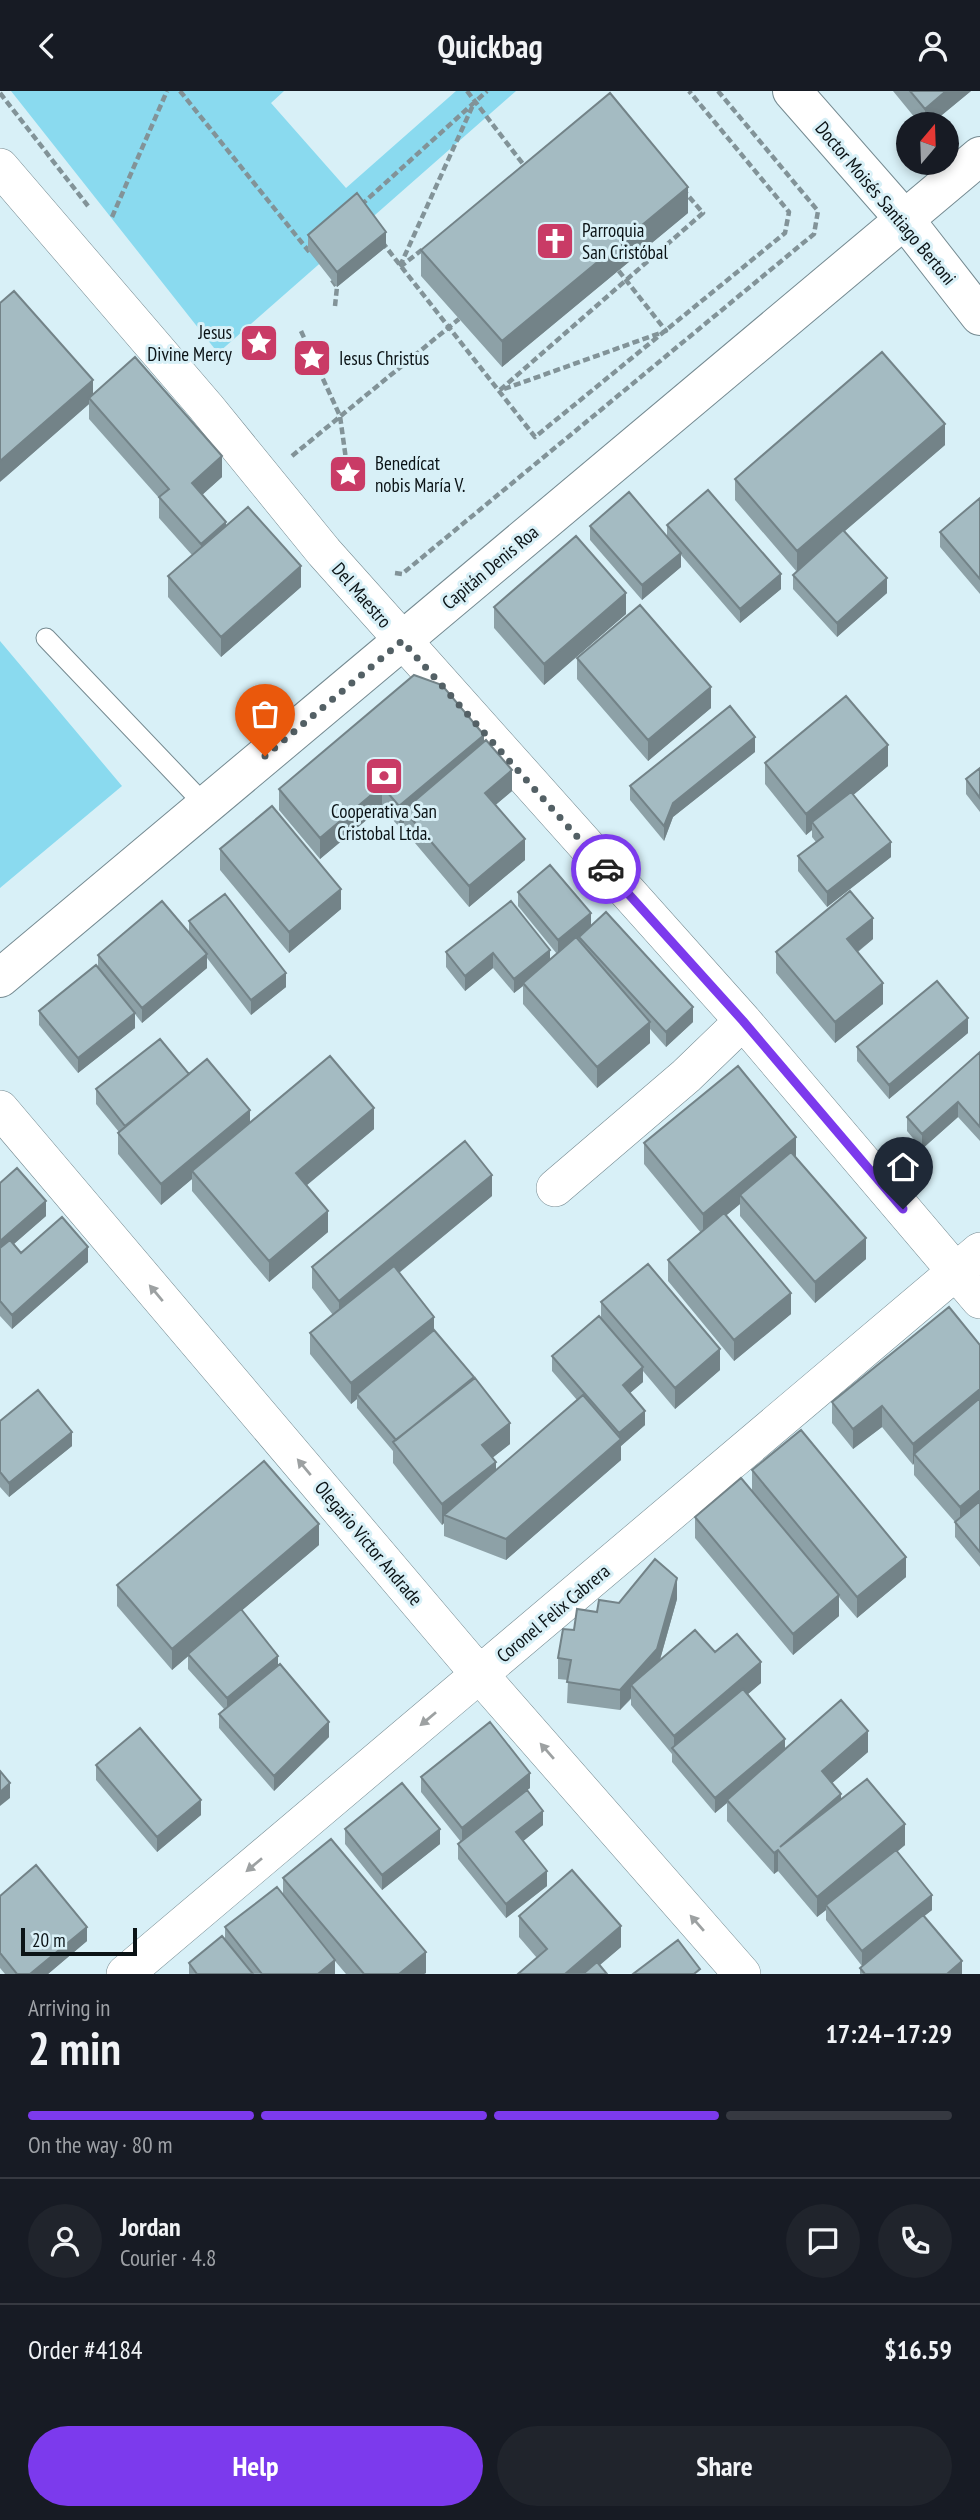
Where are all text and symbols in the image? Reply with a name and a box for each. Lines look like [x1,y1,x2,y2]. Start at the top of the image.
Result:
text: Quickbag [437,25,543,67]
icon: back [28,27,66,65]
icon: person [914,27,952,65]
north arrow [896,112,959,175]
map controls [896,112,959,175]
street label: Doctor Moisés Santiago Bertoni [811,116,961,290]
place label: Parroquia San Cristóbal [582,218,668,264]
church icon: Parroquia San Cristóbal [534,220,576,262]
place label: Jesus Divine Mercy [147,320,233,366]
place icon: Jesus Divine Mercy [238,322,280,364]
place icon: Iesus Christus [291,337,333,379]
place label: Iesus Christus [339,346,429,370]
place label: Benedícat nobis María V. [375,451,465,497]
place icon: Benedícat nobis María V. [327,453,369,495]
street label: Capitán Denis Roa [437,520,543,614]
street label: Del Maestro [327,557,397,633]
pin [235,684,295,756]
icon: bag [246,695,284,733]
bank icon: Cooperativa San Cristobal Ltda. [363,755,405,797]
place label: Cooperativa San Cristobal Ltda. [331,799,437,845]
courier [571,834,641,904]
icon: car [587,850,625,888]
pin [873,1137,933,1209]
icon: home [884,1148,922,1186]
one-way arrow [149,1285,164,1302]
one-way arrow [297,1458,312,1475]
street label: Olegario Victor Andrade [310,1476,428,1610]
street label: Coronel Felix Cabrera [492,1559,614,1667]
one-way arrow [419,1711,437,1727]
one-way arrow [539,1742,555,1760]
one-way arrow [245,1857,263,1873]
one-way arrow [690,1914,705,1931]
scale bar [21,1925,136,1957]
text: 20 m [32,1928,66,1952]
text: Arriving in [28,1993,110,2022]
text: 17:24–17:29 [825,2017,952,2050]
text: 2 min [28,2018,121,2078]
text: On the way · 80 m [28,2130,172,2159]
button: person [28,2204,102,2278]
button: chat [786,2204,860,2278]
button: phone [878,2204,952,2278]
text: Jordan [120,2210,181,2243]
text: Courier · 4.8 [120,2243,216,2272]
text: Order #4184 [28,2333,143,2366]
text: $16.59 [884,2333,952,2366]
button: Help [28,2426,483,2506]
button: Share [497,2426,952,2506]

